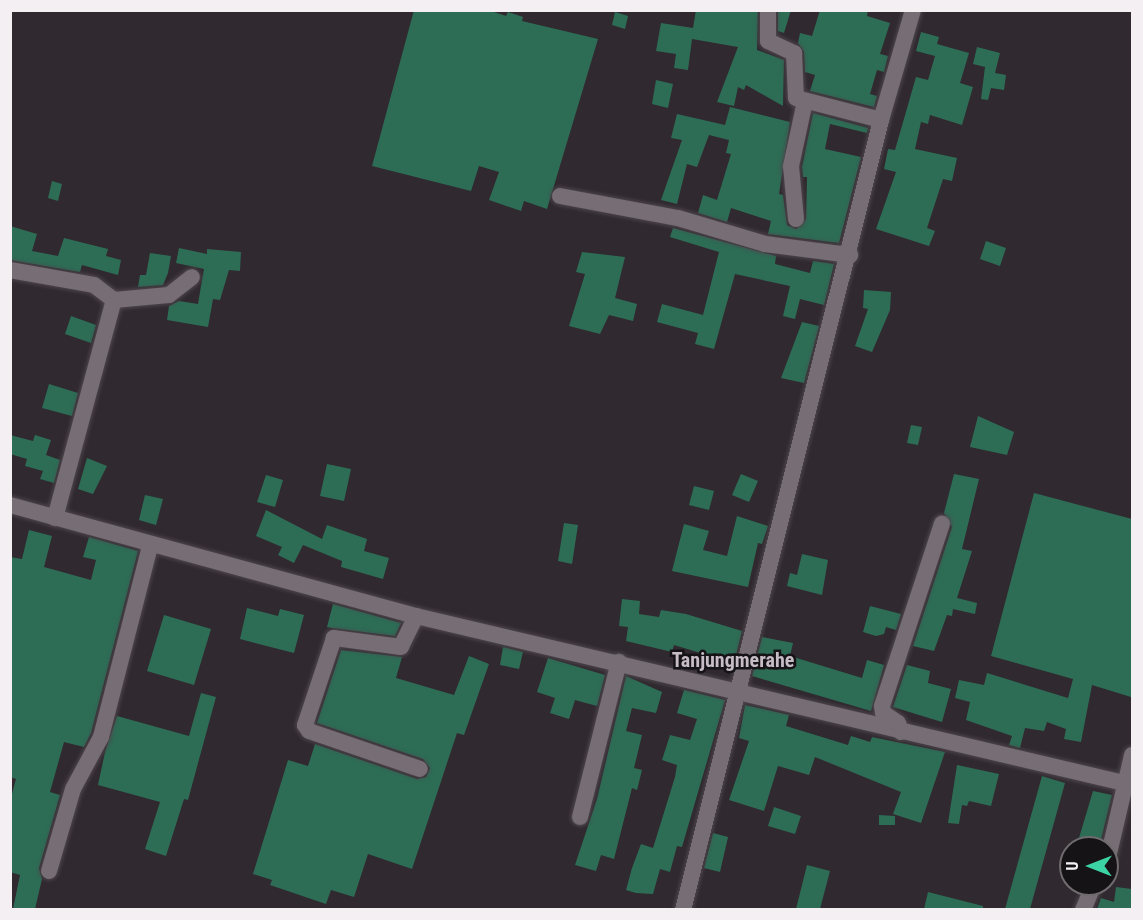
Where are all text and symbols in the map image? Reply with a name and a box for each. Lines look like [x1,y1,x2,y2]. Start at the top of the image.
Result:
district label: Tanjungmerahe [672,648,794,672]
north arrow [1059,836,1119,896]
text: U [1063,861,1082,871]

